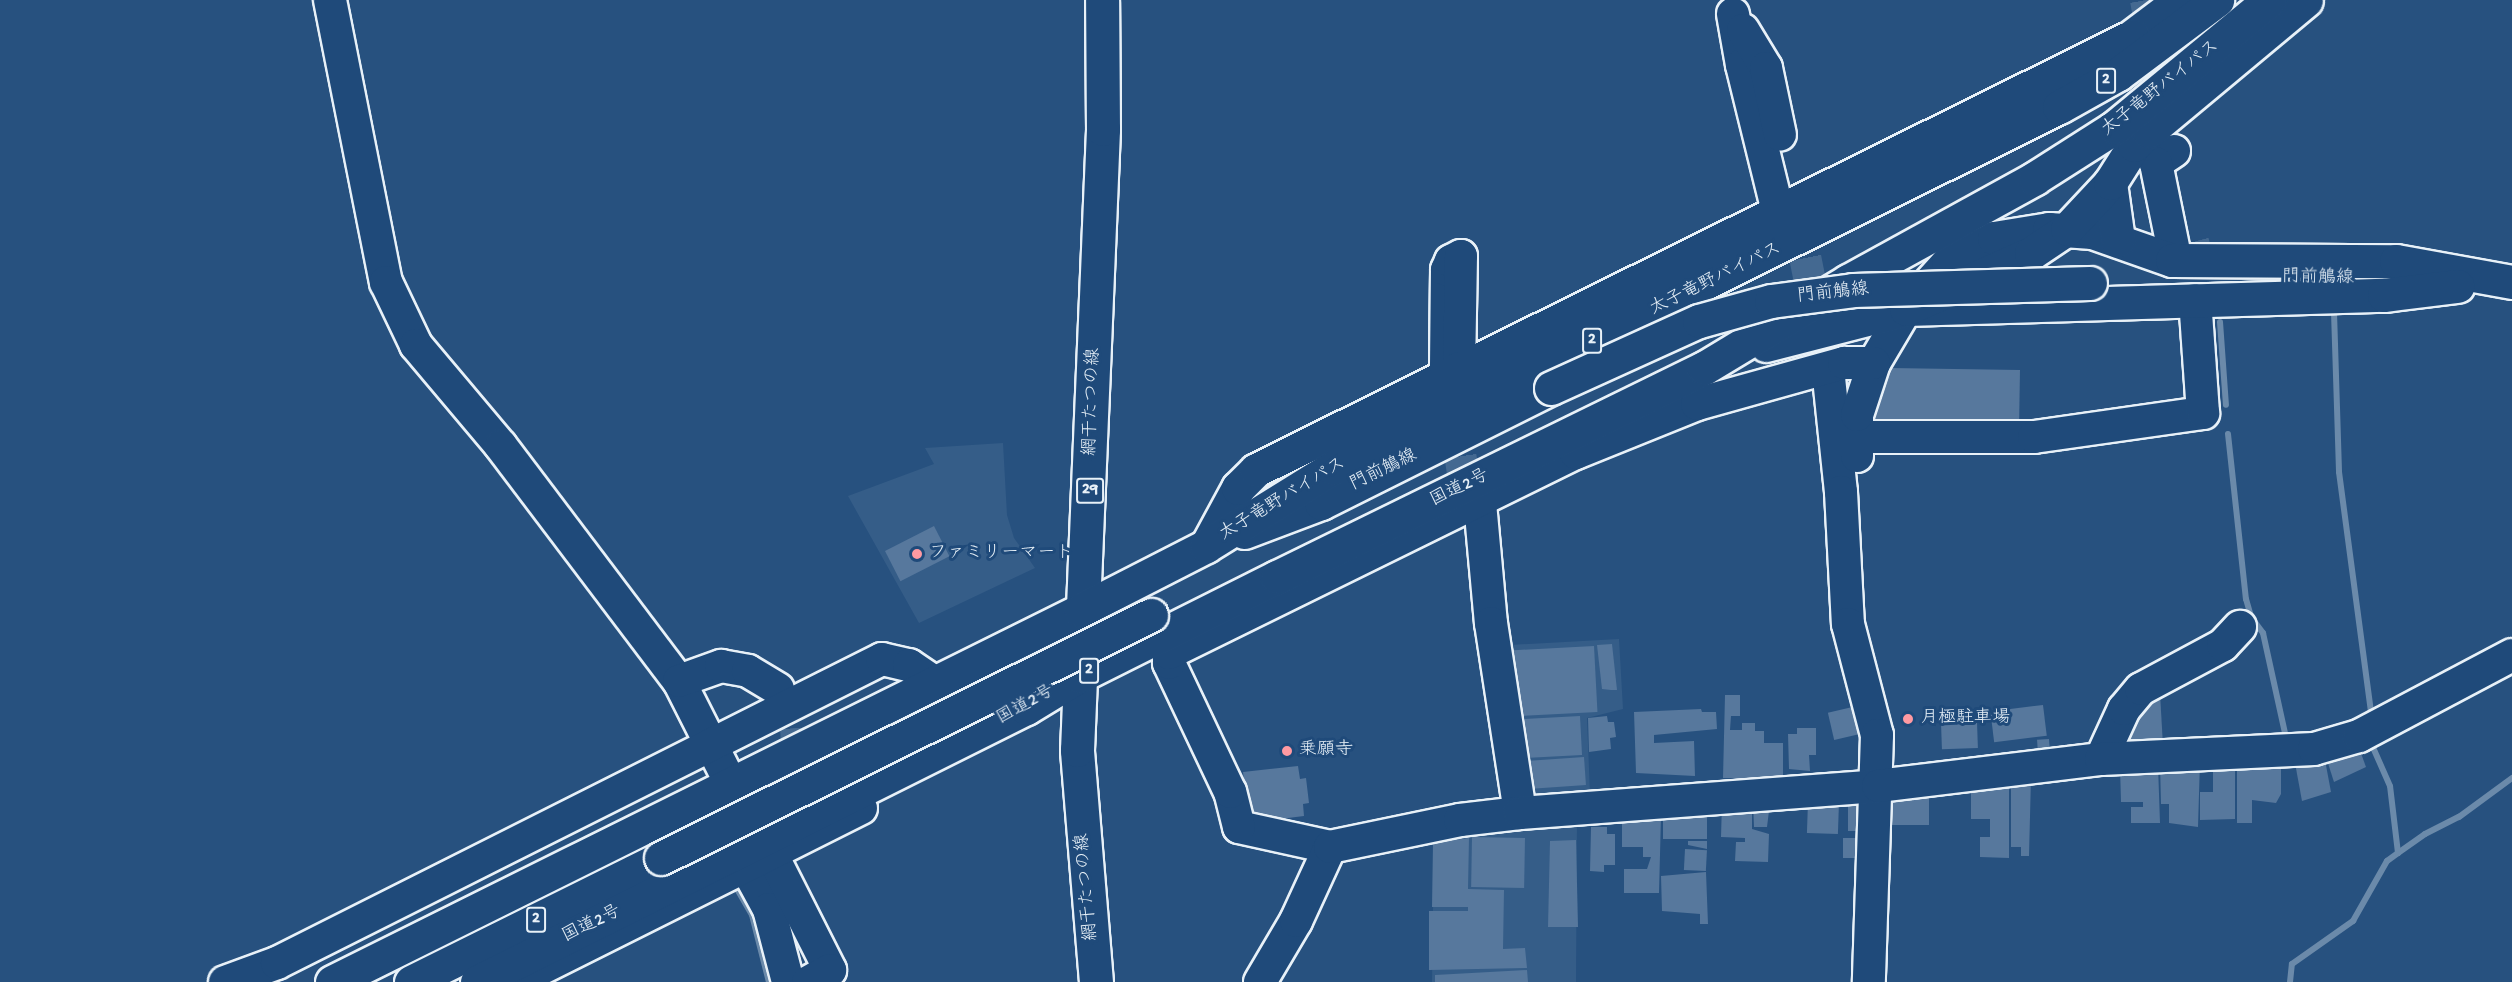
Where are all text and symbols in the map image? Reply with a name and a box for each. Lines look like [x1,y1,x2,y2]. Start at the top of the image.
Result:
street label: 太子竜野バイパス [2098,36,2224,142]
road number: 2 [2096,68,2116,94]
street label: 太子竜野バイパス [1647,239,1785,321]
street label: 門前鵤線 [2282,268,2354,290]
street label: 門前鵤線 [1796,279,1870,309]
road number: 2 [1582,328,1602,354]
street label: 網干たつの線 [1080,348,1106,456]
street label: 門前鵤線 [1347,446,1421,496]
street label: 太子竜野バイパス [1216,454,1350,546]
street label: 国道2号 [1427,466,1493,512]
road number: 29 [1075,478,1105,504]
place label: ファミリーマート [929,543,1073,565]
marker: ファミリーマート [910,547,924,561]
road number: 2 [1078,658,1100,684]
street label: 国道2号 [993,681,1059,731]
place label: 月極駐車場 [1920,708,2010,730]
marker: 月極駐車場 [1901,712,1915,726]
place label: 乗願寺 [1299,740,1353,762]
marker: 乗願寺 [1280,744,1294,758]
street label: 網干たつの線 [1073,832,1103,942]
street label: 国道2号 [559,902,625,948]
road number: 2 [526,907,546,933]

